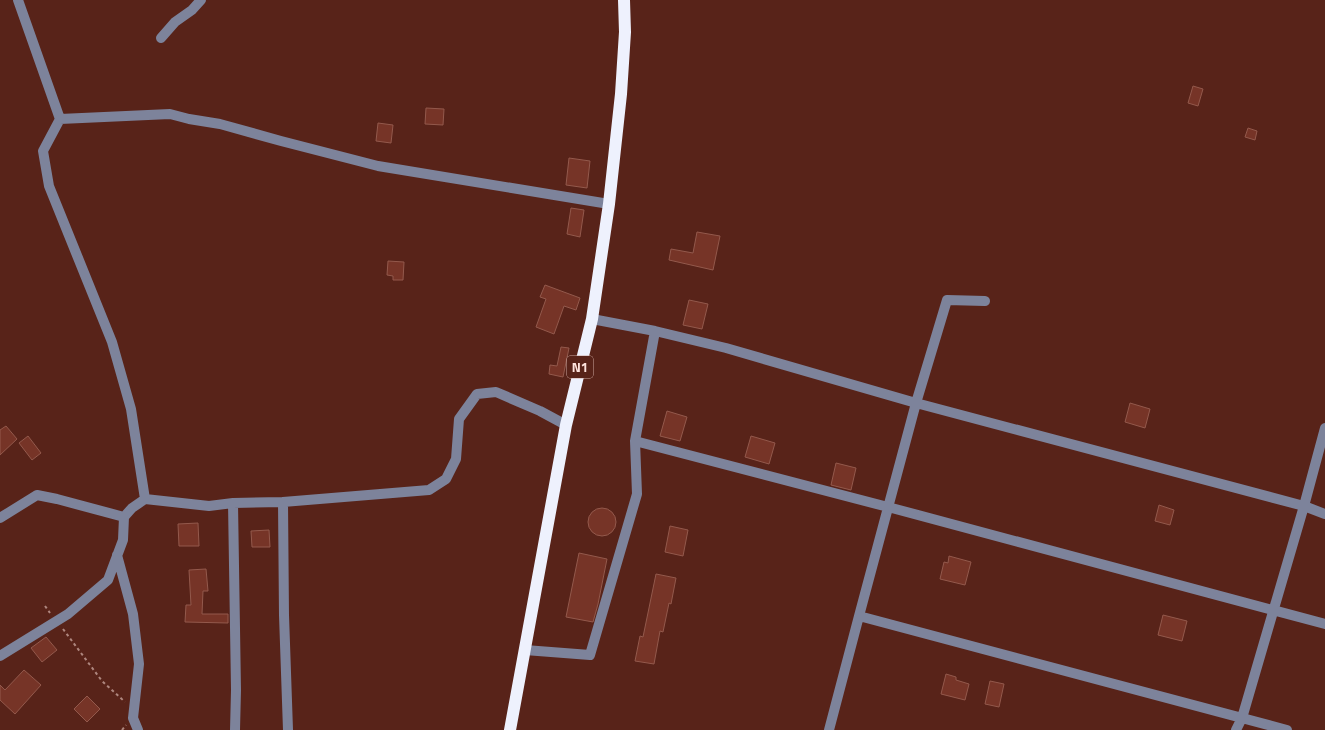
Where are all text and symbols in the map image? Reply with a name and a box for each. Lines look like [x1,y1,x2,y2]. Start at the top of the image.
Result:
road number: N1 [567,356,593,378]

